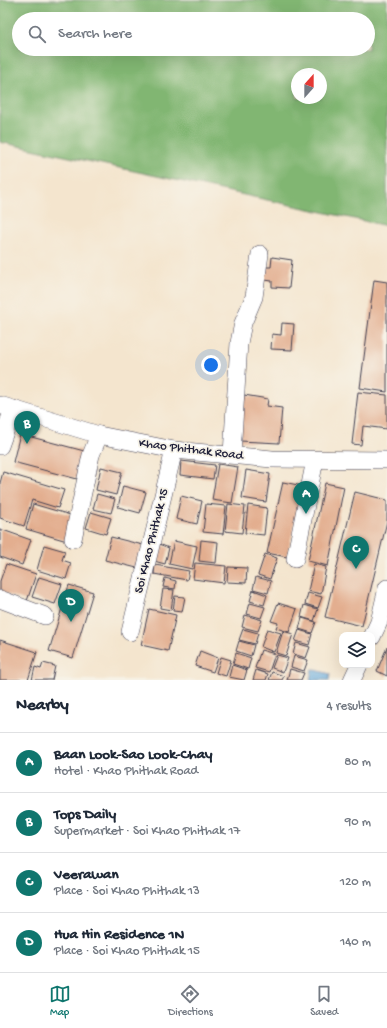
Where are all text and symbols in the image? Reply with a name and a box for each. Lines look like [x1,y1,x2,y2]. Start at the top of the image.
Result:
search box [12,12,375,56]
icon: search [26,23,48,45]
text: Search here [58,25,132,43]
north arrow [291,68,327,104]
your location [201,355,221,375]
pin: B [14,411,40,444]
street label: Khao Phithak Road [138,436,245,464]
pin: A [293,481,319,514]
street label: Soi Khao Phithak 15 [132,487,172,595]
pin: C [343,536,369,569]
pin: D [58,589,84,622]
map controls [339,632,375,668]
button: layers [339,632,375,668]
text: Nearby [16,696,69,716]
text: 4 results [327,699,371,714]
text: Baan Look-Sao Look-Chay [54,746,212,764]
text: A [25,755,33,770]
text: 80 m [344,755,371,770]
text: Hotel · Khao Phithak Road [54,764,198,779]
text: Tops Daily [54,806,116,824]
text: B [26,815,32,830]
text: 90 m [345,815,371,830]
text: Supermarket · Soi Khao Phithak 17 [54,824,240,839]
text: Veerawan [54,866,119,884]
text: C [25,875,33,890]
text: 120 m [340,875,371,890]
text: Place · Soi Khao Phithak 13 [54,884,200,899]
text: Hua Hin Residence 1N [54,926,184,944]
text: D [25,935,33,950]
text: 140 m [340,935,371,950]
text: Place · Soi Khao Phithak 15 [54,944,200,959]
tab: Map [49,983,71,1019]
tab: Directions [168,983,213,1019]
tab: Saved [310,983,338,1019]

